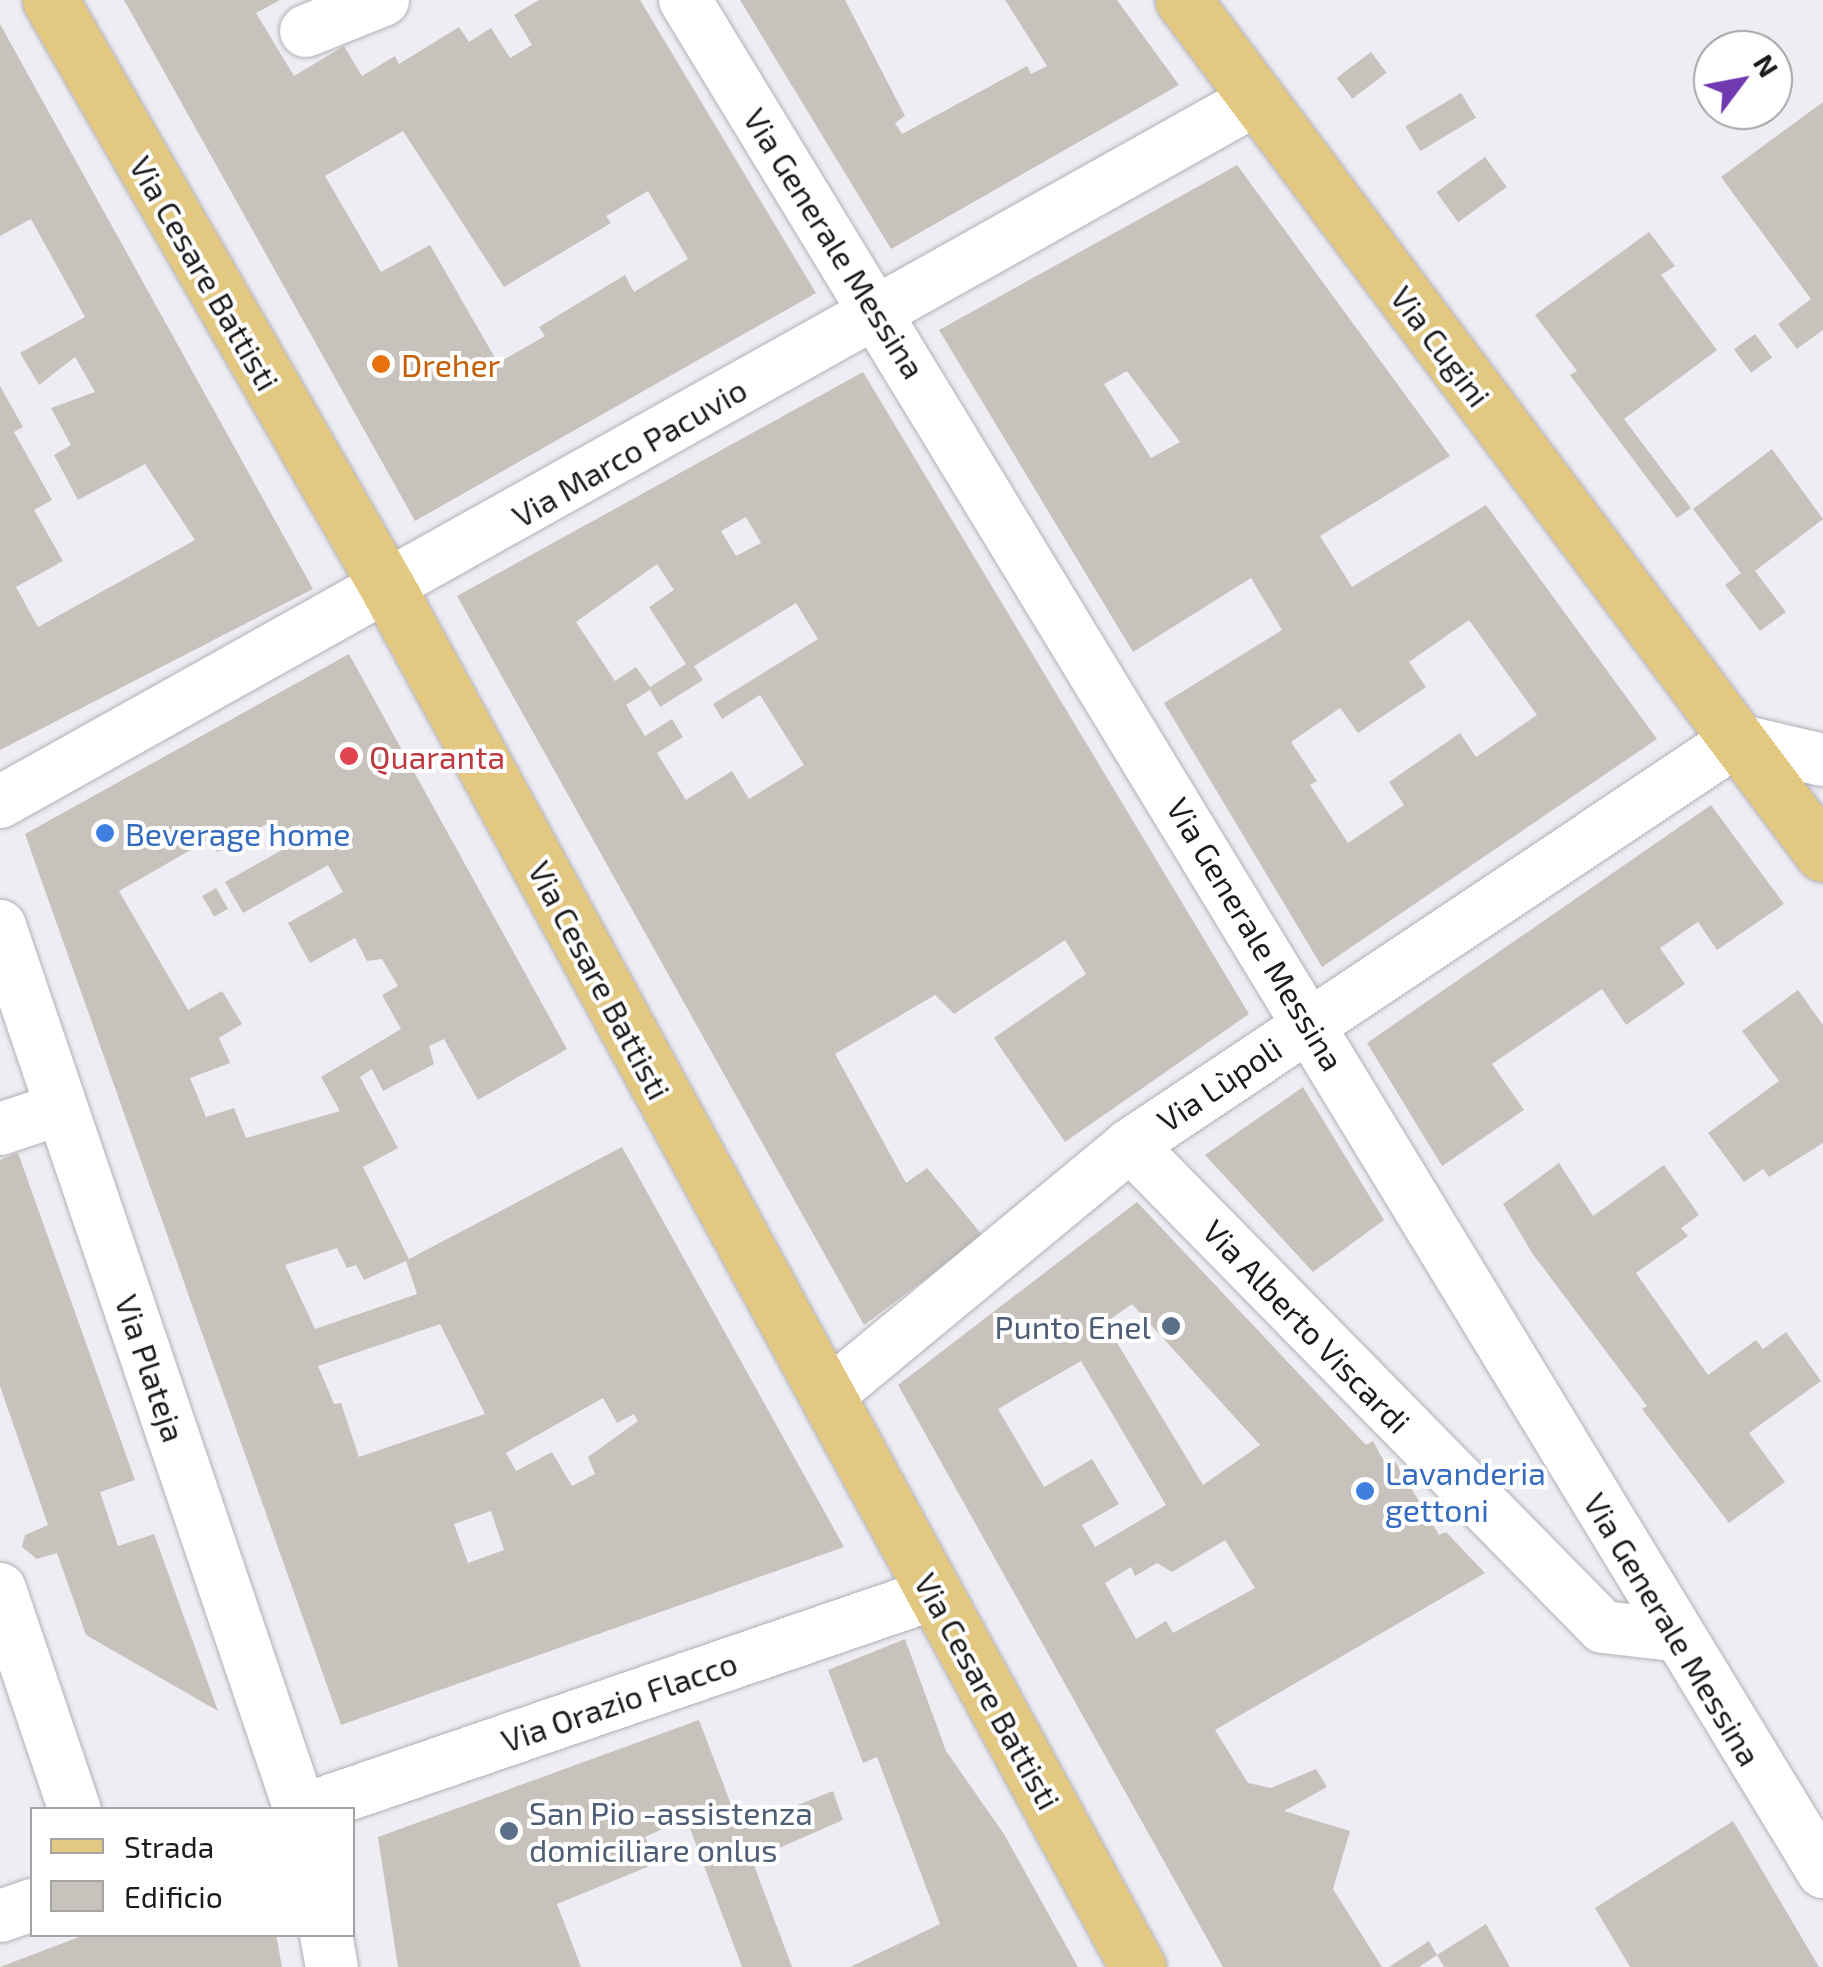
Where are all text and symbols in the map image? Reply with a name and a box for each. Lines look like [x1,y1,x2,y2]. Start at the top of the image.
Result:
north arrow [1693,30,1793,130]
text: N [1747,48,1787,83]
street label: Via Generale Messina [736,101,934,385]
street label: Via Cesare Battisti [122,149,288,397]
street label: Via Cugini [1383,278,1499,414]
place label: Dreher [401,345,500,383]
marker: Dreher [370,353,392,375]
street label: Via Marco Pacuvio [505,369,753,535]
place label: Quaranta [369,737,505,775]
marker: Quaranta [338,745,360,767]
street label: Via Generale Messina [1159,791,1353,1077]
place label: Beverage home [125,814,350,852]
marker: Beverage home [94,822,116,844]
street label: Via Cesare Battisti [521,854,679,1106]
street label: Via Lùpoli [1150,1029,1288,1139]
street label: Via Alberto Viscardi [1195,1211,1419,1441]
street label: Via Plateja [108,1289,194,1447]
place label: Punto Enel [995,1307,1151,1345]
marker: Punto Enel [1160,1315,1182,1337]
place label: Lavanderia gettoni [1385,1454,1546,1529]
marker: Lavanderia gettoni [1354,1480,1376,1502]
street label: Via Generale Messina [1576,1486,1770,1772]
street label: Via Cesare Battisti [907,1566,1069,1816]
street label: Via Orazio Flacco [496,1643,742,1759]
place label: San Pio -assistenza domiciliare onlus [529,1794,813,1869]
legend [30,1807,355,1937]
marker: San Pio -assistenza domiciliare onlus [498,1820,520,1842]
text: Strada [124,1828,214,1864]
text: Edificio [124,1878,223,1914]

